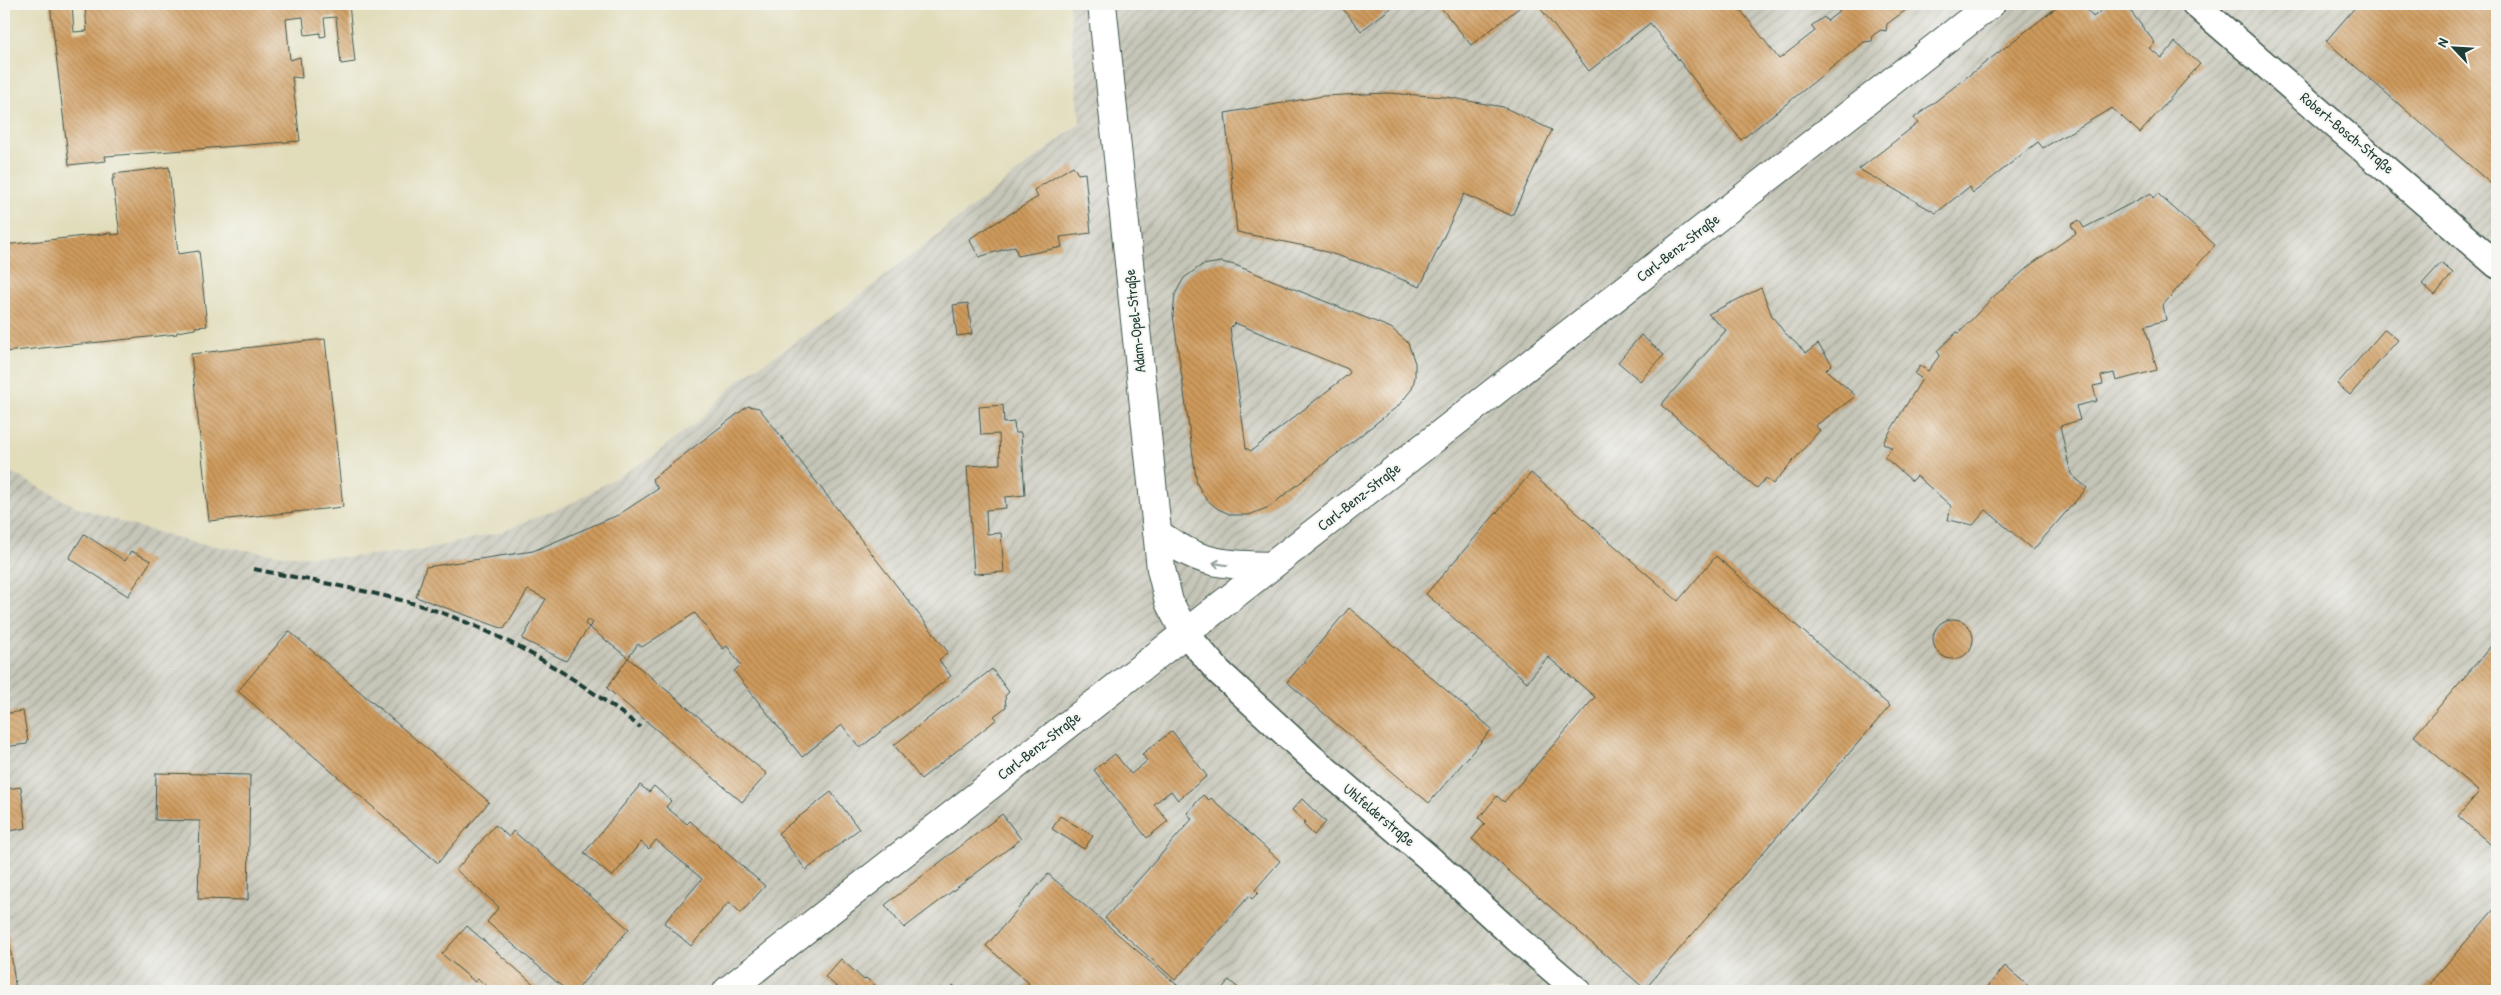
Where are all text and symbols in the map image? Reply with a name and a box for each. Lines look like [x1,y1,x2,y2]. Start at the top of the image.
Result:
north arrow [2428,22,2478,72]
text: N [2432,34,2452,50]
street label: Robert-Bosch-Straße [2296,87,2399,178]
street label: Carl-Benz-Straße [1632,208,1724,287]
street label: Adam-Opel-Straße [1119,268,1150,374]
street label: Carl-Benz-Straße [1313,457,1405,536]
one-way arrow [1213,558,1229,568]
street label: Carl-Benz-Straße [993,706,1085,785]
street label: Uhlfelderstraße [1339,778,1420,851]

